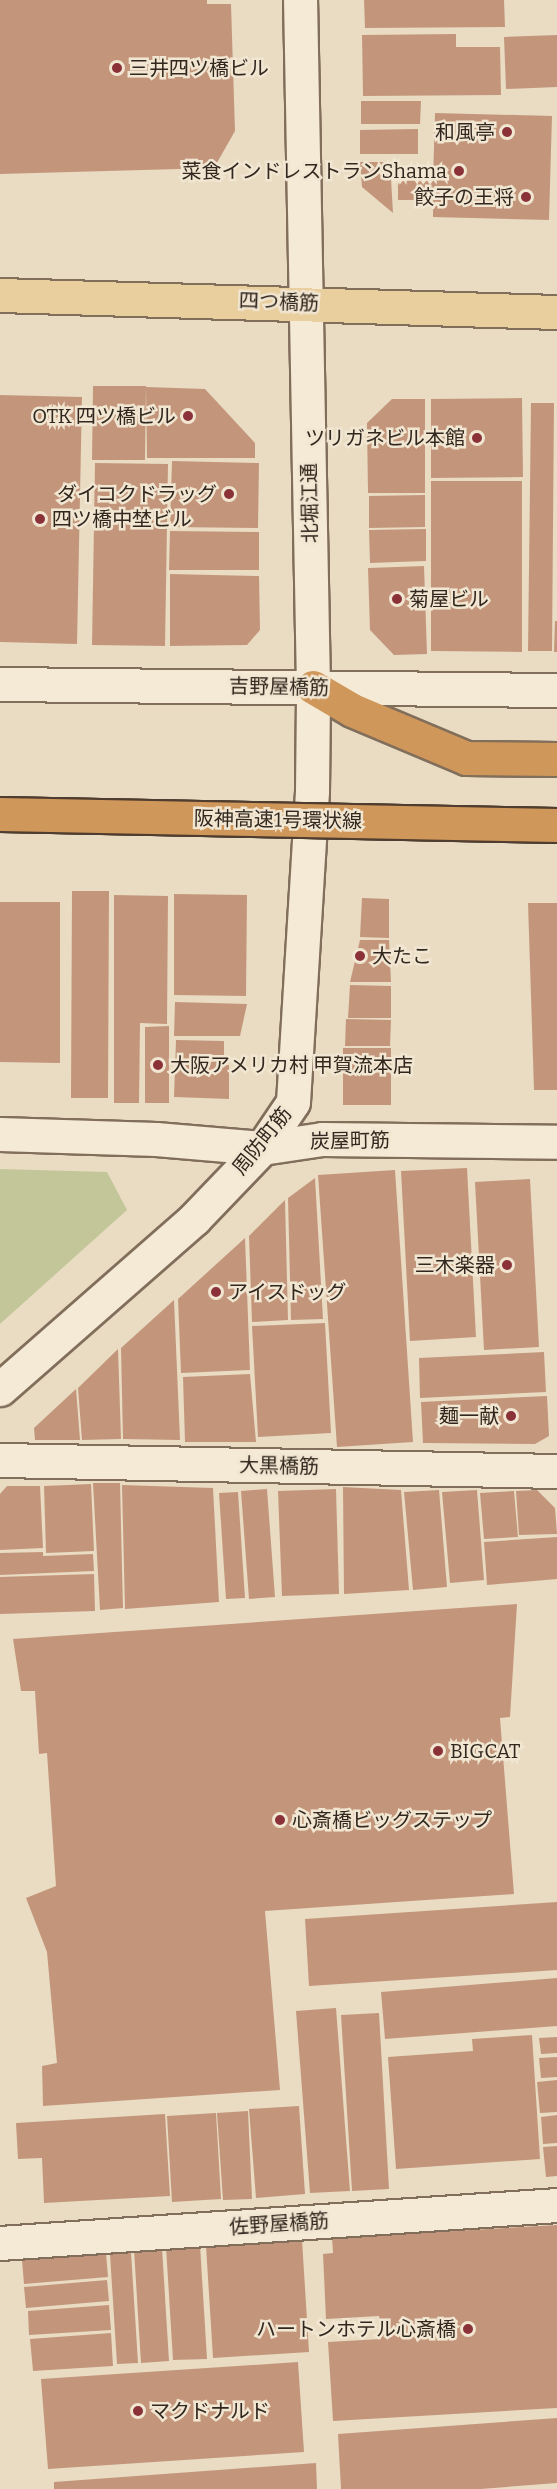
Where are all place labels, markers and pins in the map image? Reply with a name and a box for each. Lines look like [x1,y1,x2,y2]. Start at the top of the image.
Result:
place label: 三井四ツ橋ビル [129,56,269,80]
marker: 三井四ツ橋ビル [110,61,124,75]
place label: 和風亭 [435,120,495,144]
marker: 和風亭 [500,125,514,139]
place label: 菜食インドレストランShama [182,159,447,183]
marker: 菜食インドレストランShama [452,164,466,178]
place label: 餃子の王将 [414,185,514,209]
marker: 餃子の王将 [519,190,533,204]
place label: OTK 四ツ橋ビル [32,404,176,428]
marker: OTK 四ツ橋ビル [181,409,195,423]
place label: ツリガネビル本館 [305,426,465,450]
marker: ツリガネビル本館 [470,431,484,445]
place label: ダイコクドラッグ [57,482,217,506]
marker: ダイコクドラッグ [222,487,236,501]
place label: 四ツ橋中埜ビル [52,507,192,531]
marker: 四ツ橋中埜ビル [33,512,47,526]
place label: 菊屋ビル [409,587,489,611]
marker: 菊屋ビル [390,592,404,606]
place label: 大たこ [372,944,432,968]
marker: 大たこ [353,949,367,963]
place label: 大阪アメリカ村 甲賀流本店 [170,1053,414,1077]
marker: 大阪アメリカ村 甲賀流本店 [151,1058,165,1072]
place label: 三木楽器 [415,1253,495,1277]
marker: 三木楽器 [500,1258,514,1272]
place label: アイスドッグ [228,1280,348,1304]
marker: アイスドッグ [209,1285,223,1299]
place label: 麺一献 [439,1404,499,1428]
marker: 麺一献 [504,1409,518,1423]
place label: BIGCAT [450,1739,521,1763]
marker: BIGCAT [431,1744,445,1758]
place label: 心斎橋ビッグステップ [292,1808,492,1832]
marker: 心斎橋ビッグステップ [273,1813,287,1827]
place label: ハートンホテル心斎橋 [256,2317,456,2341]
marker: ハートンホテル心斎橋 [461,2322,475,2336]
place label: マクドナルド [150,2399,270,2423]
marker: マクドナルド [131,2404,145,2418]

